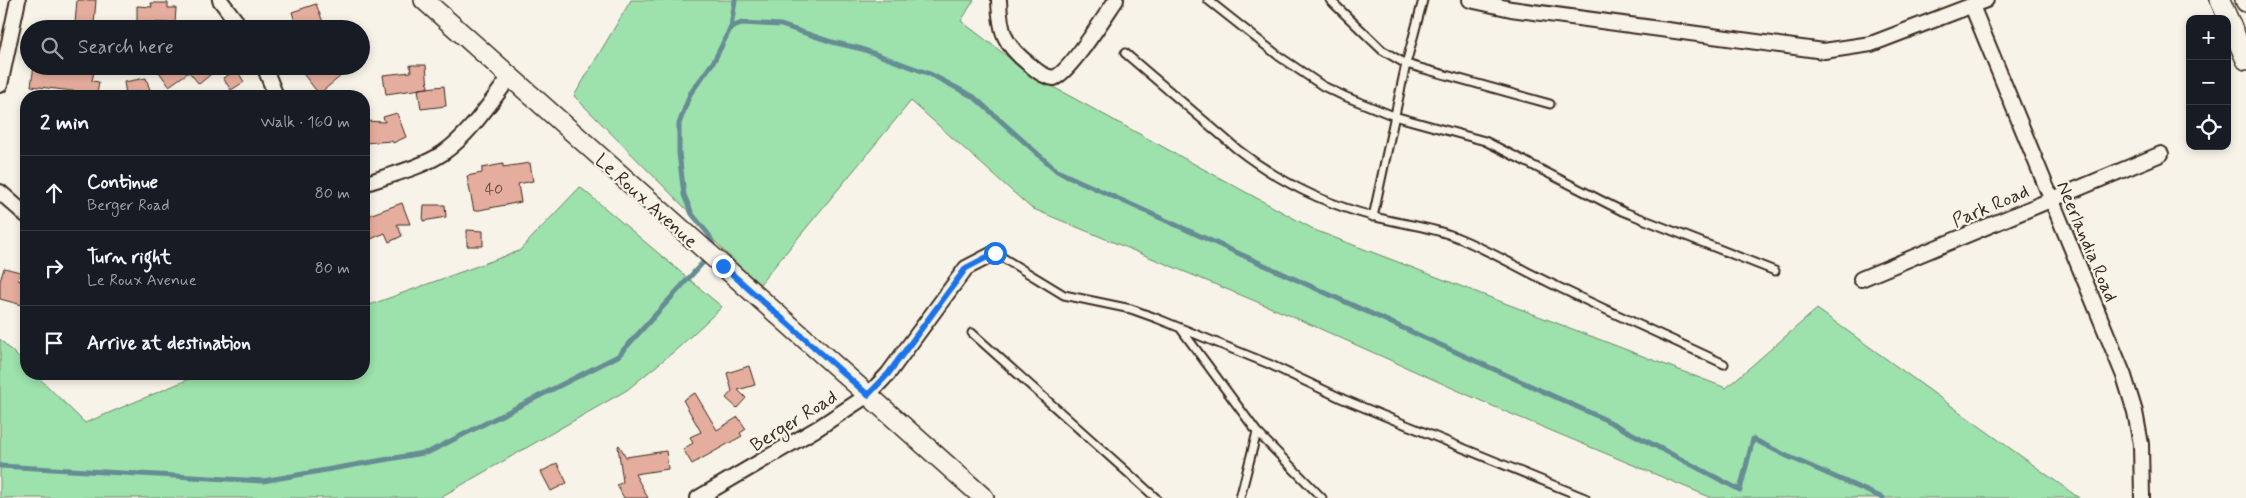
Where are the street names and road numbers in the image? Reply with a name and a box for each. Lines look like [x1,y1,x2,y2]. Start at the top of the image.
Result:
street label: Le Roux Avenue [589,148,703,254]
street label: Neerlandia Road [2050,178,2123,306]
street label: Park Road [1948,179,2033,234]
street label: Berger Road [746,385,843,460]

